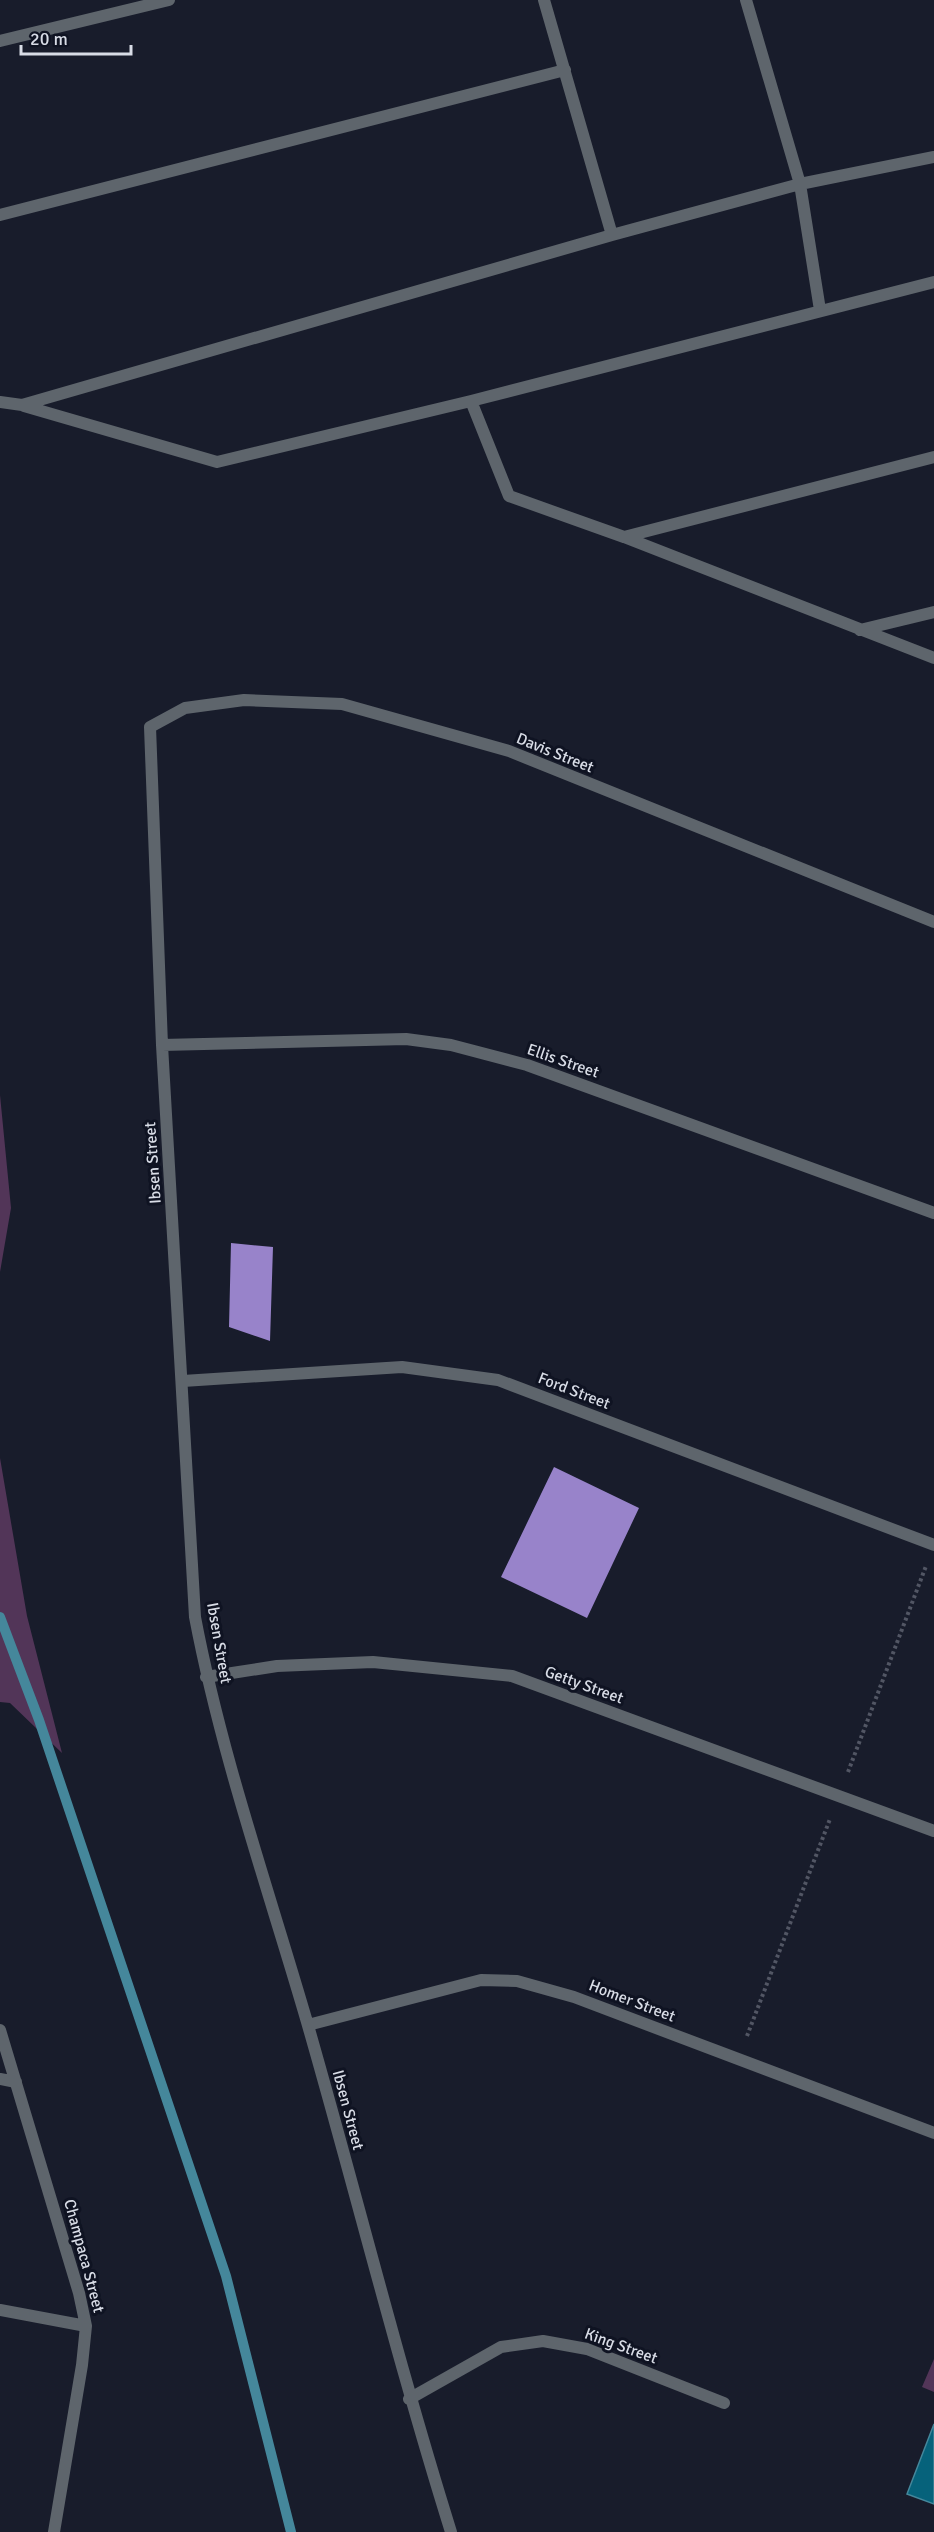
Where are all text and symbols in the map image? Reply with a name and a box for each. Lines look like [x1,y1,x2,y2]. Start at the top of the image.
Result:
scale bar [21,18,130,56]
text: 20 m [30,28,68,50]
street label: Davis Street [513,728,597,778]
street label: Ellis Street [524,1039,602,1083]
street label: Ibsen Street [140,1121,166,1205]
street label: Ford Street [535,1368,613,1414]
street label: Ibsen Street [202,1601,236,1686]
street label: Getty Street [542,1662,626,1709]
street label: Homer Street [586,1975,678,2027]
street label: Ibsen Street [328,2068,368,2153]
street label: Champaca Street [59,2197,109,2315]
street label: King Street [582,2324,661,2369]

